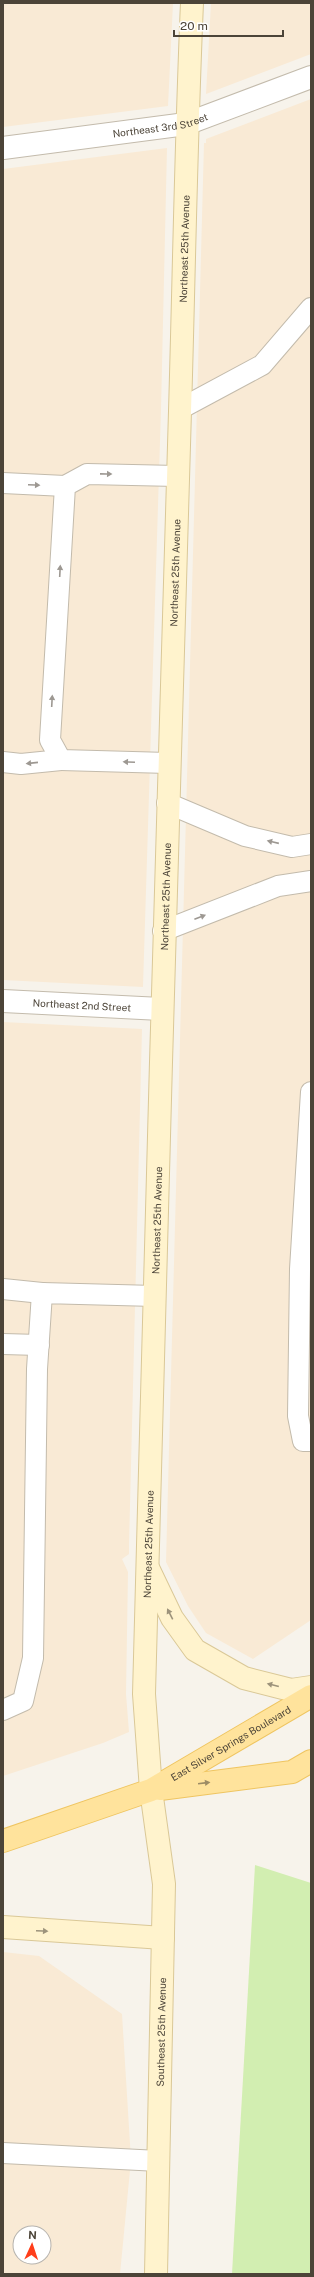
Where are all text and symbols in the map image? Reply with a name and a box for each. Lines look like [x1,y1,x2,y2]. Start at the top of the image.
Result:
scale bar [174,12,283,38]
text: 20 m [180,19,208,33]
street label: Northeast 3rd Street [112,110,210,140]
street label: Northeast 25th Avenue [177,194,192,303]
one-way arrow [100,471,113,477]
one-way arrow [28,481,40,488]
street label: Northeast 25th Avenue [167,518,183,627]
one-way arrow [56,565,63,577]
one-way arrow [49,694,55,707]
one-way arrow [26,759,38,766]
one-way arrow [122,759,135,765]
one-way arrow [267,839,279,845]
street label: Northeast 25th Avenue [158,842,173,951]
one-way arrow [194,914,206,920]
street label: Northeast 2nd Street [32,997,131,1013]
street label: Northeast 25th Avenue [149,1166,164,1274]
street label: Northeast 25th Avenue [141,1490,156,1598]
one-way arrow [167,1608,173,1620]
one-way arrow [266,1682,279,1688]
street label: East Silver Springs Boulevard [168,1703,293,1783]
one-way arrow [197,1780,210,1786]
one-way arrow [36,1927,48,1934]
street label: Southeast 25th Avenue [154,1977,168,2087]
north arrow [12,2225,52,2265]
text: N [28,2229,37,2241]

